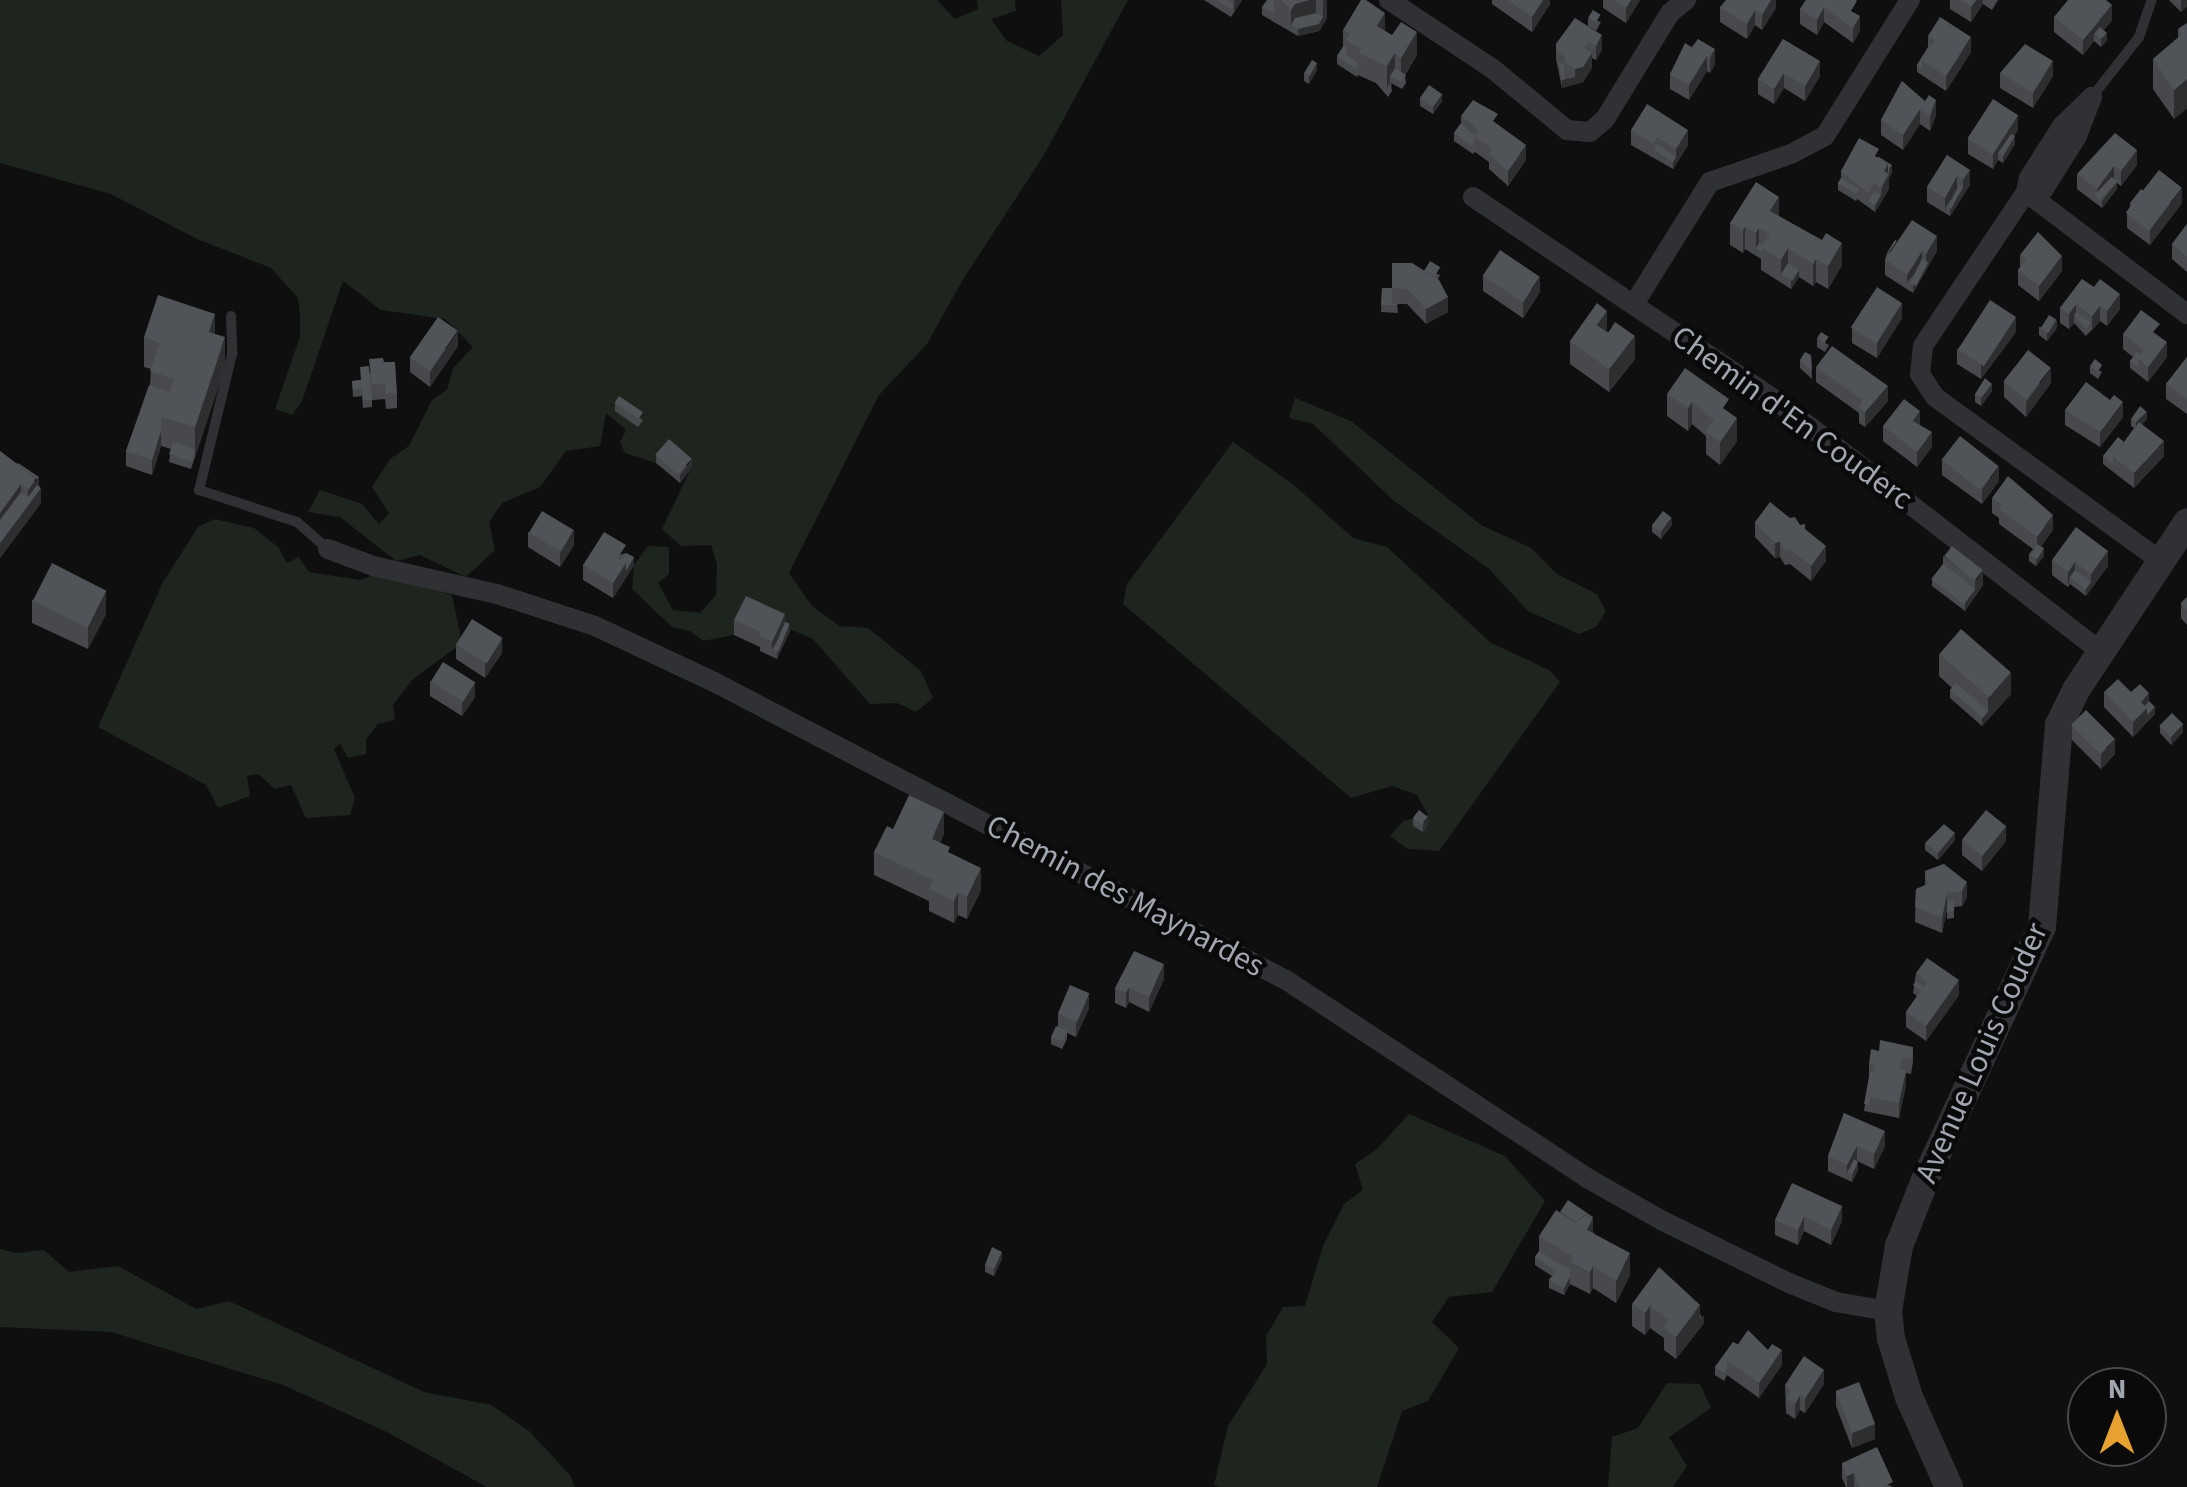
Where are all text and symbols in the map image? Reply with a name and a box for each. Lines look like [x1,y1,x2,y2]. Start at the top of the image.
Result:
street label: Chemin d'En Couderc [1664,318,1920,518]
street label: Chemin des Maynardes [980,806,1270,986]
street label: Avenue Louis Couder [1907,917,2057,1189]
north arrow [2067,1367,2167,1467]
text: N [2108,1369,2126,1409]

